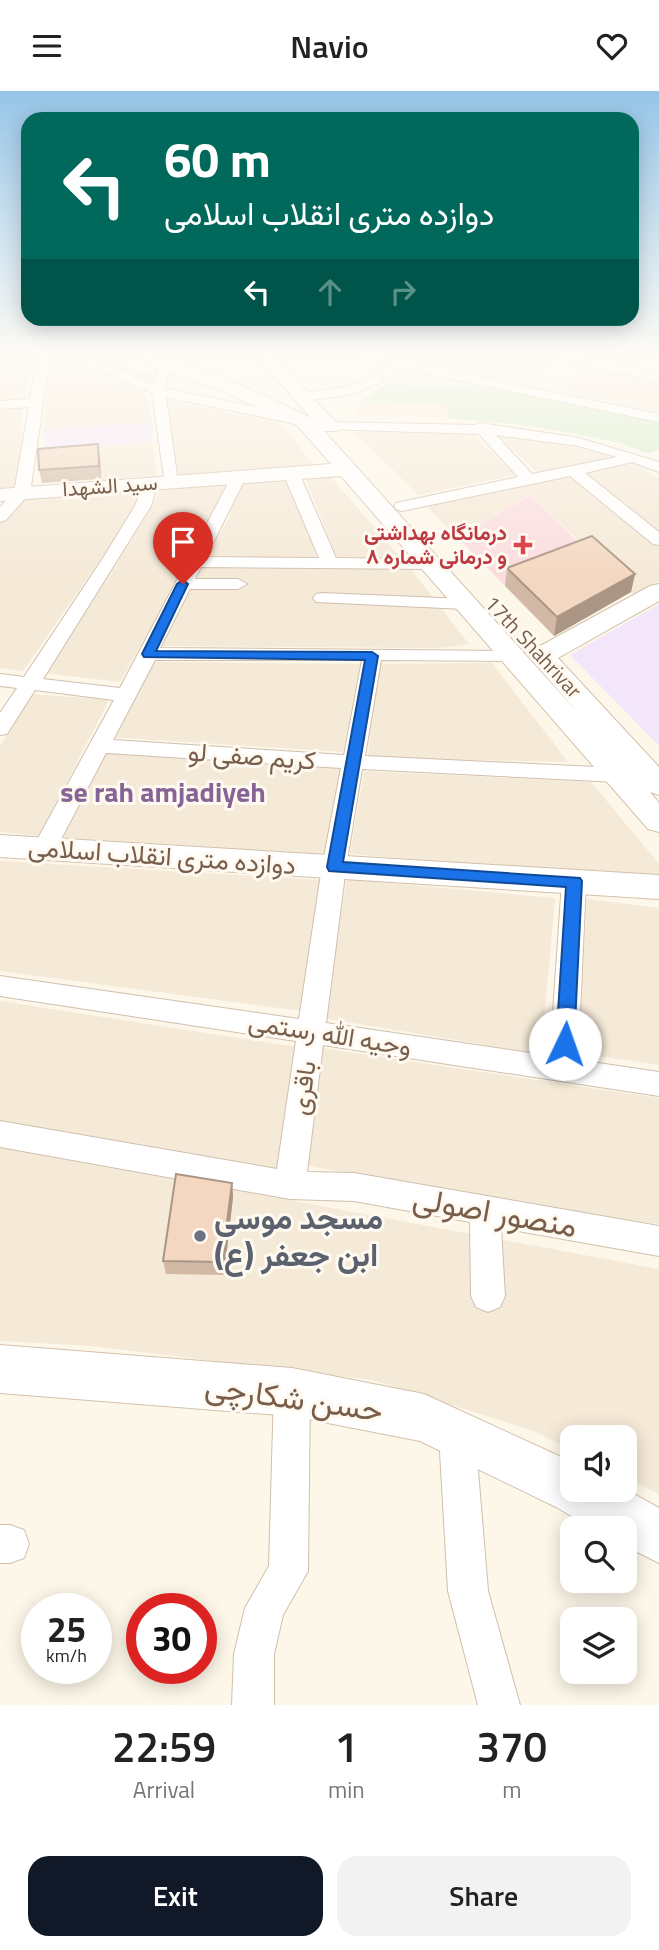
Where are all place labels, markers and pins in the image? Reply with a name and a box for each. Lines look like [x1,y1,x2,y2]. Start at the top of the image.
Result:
pin [153,512,213,584]
place label: درمانگاه بهداشتی و درمانی شماره ۸ [364,516,507,572]
marker: درمانگاه بهداشتی و درمانی شماره ۸ [513,535,533,555]
place label: مسجد موسی ابن جعفر (ع) [214,1193,383,1278]
marker: مسجد موسی ابن جعفر (ع) [192,1228,208,1244]

